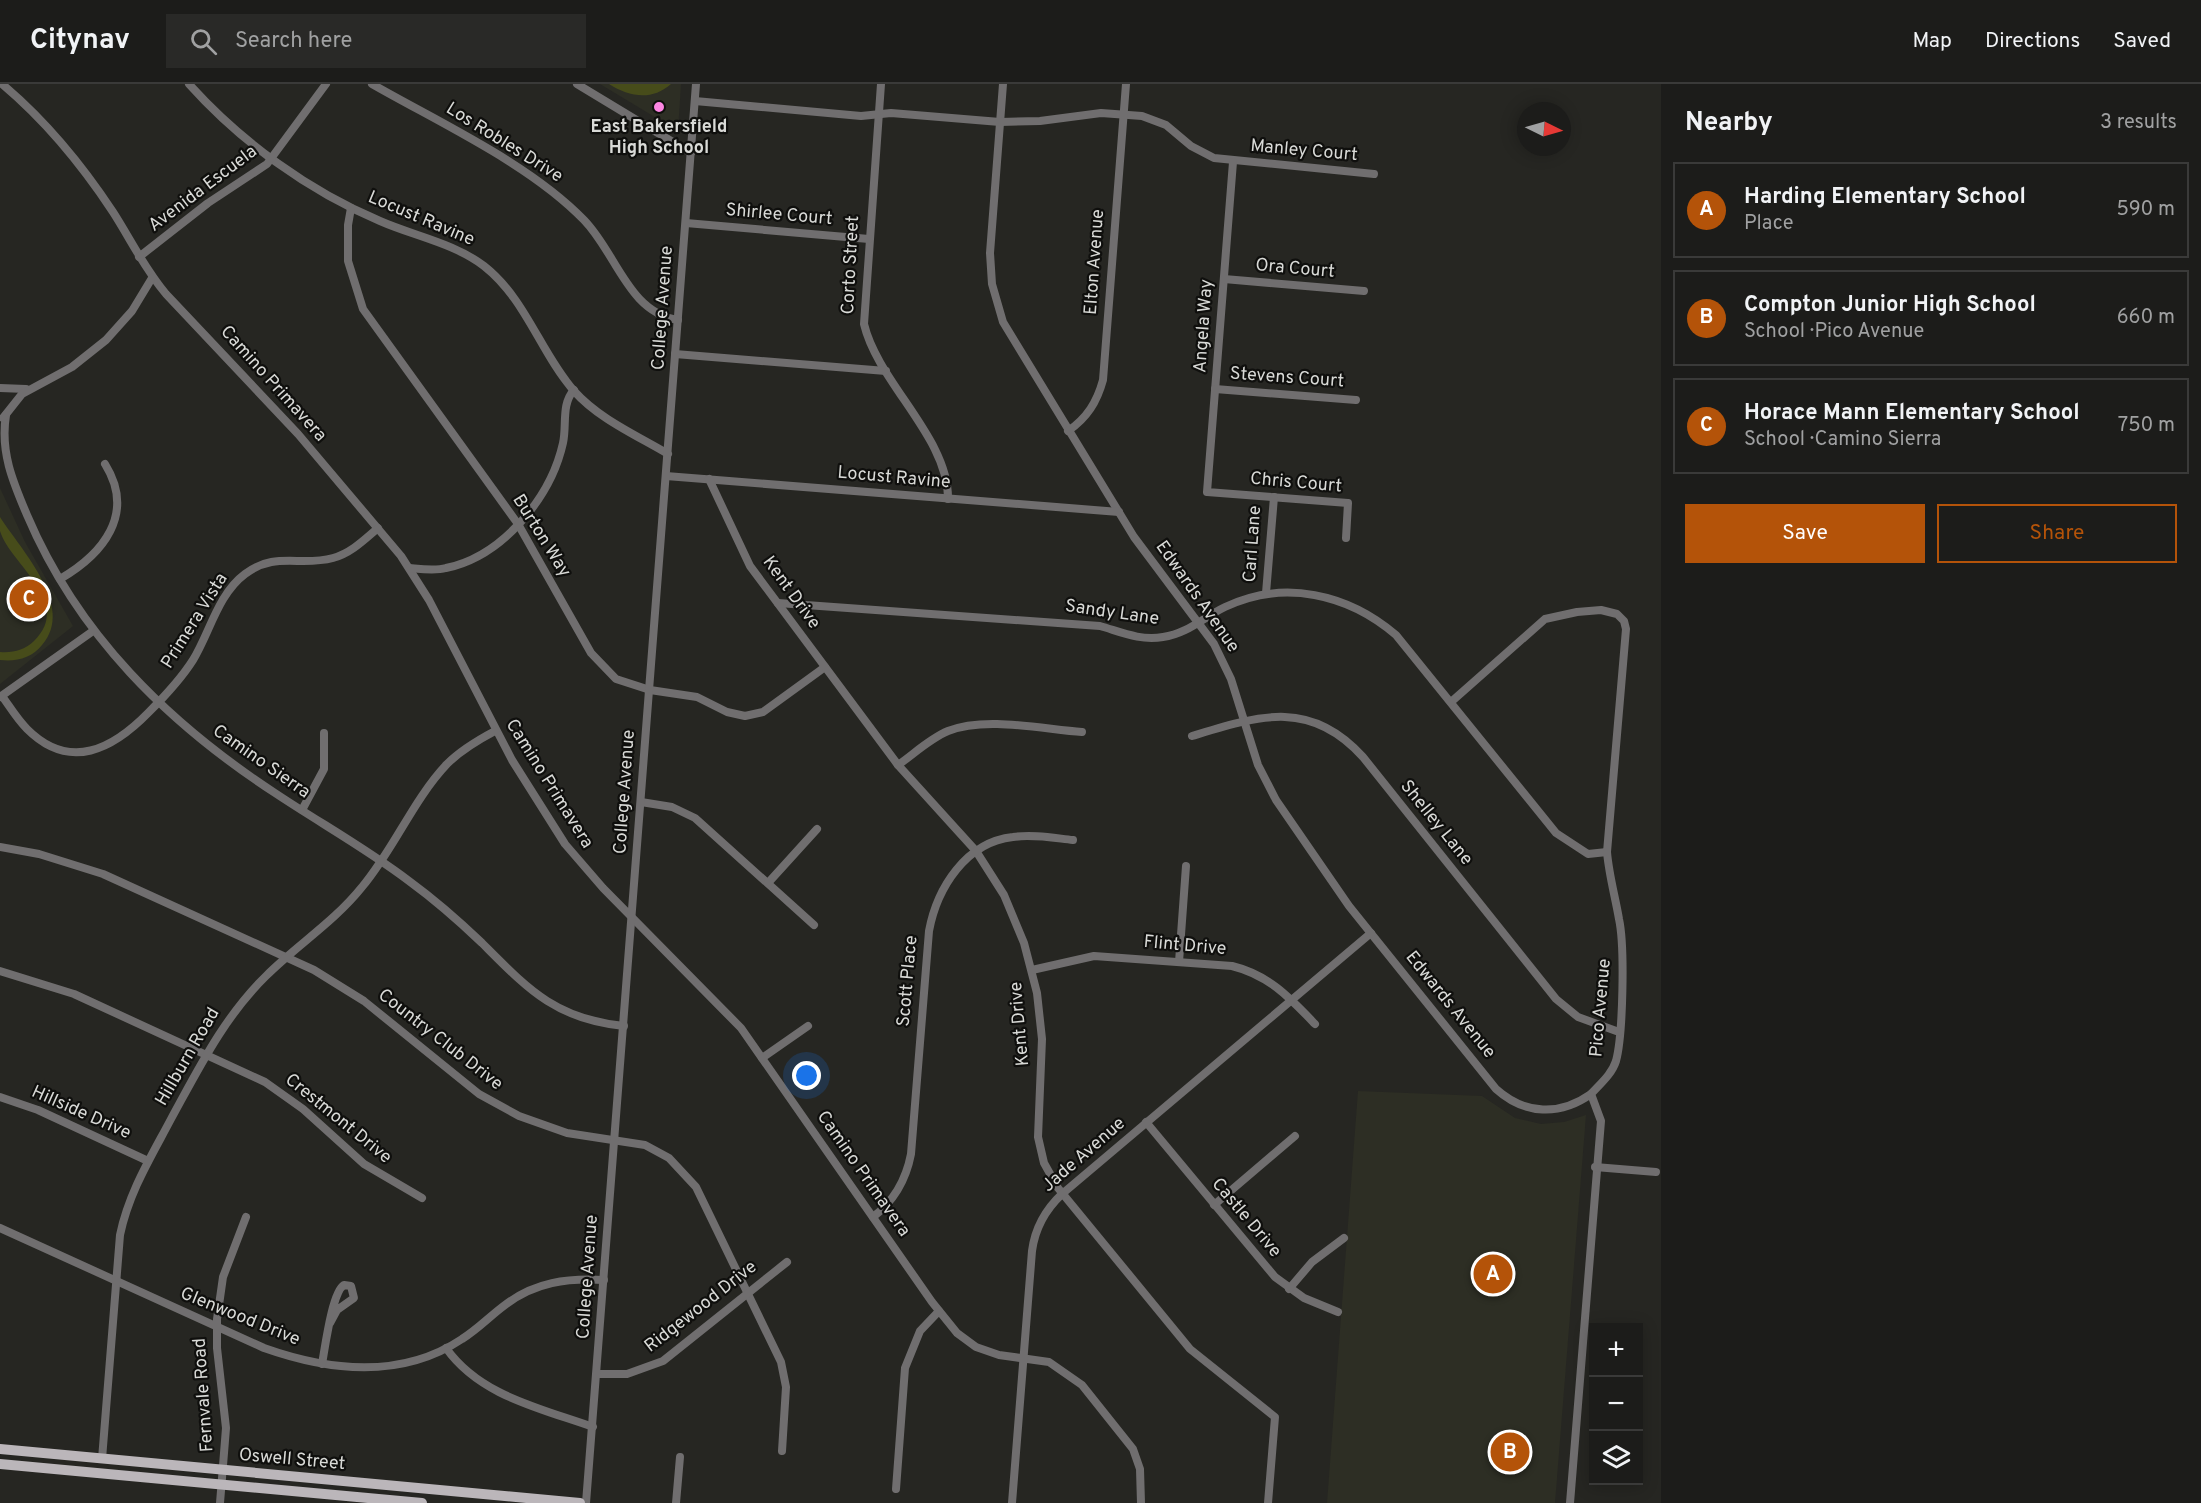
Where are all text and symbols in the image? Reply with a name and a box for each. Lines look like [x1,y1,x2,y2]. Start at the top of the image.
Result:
search box [166,14,586,68]
text: Citynav [30,23,130,59]
icon: search [187,25,220,58]
text: Search here [235,28,352,55]
text: Map [1912,28,1952,55]
text: Directions [1985,28,2080,55]
text: Saved [2113,28,2171,55]
street label: Los Robles Drive [441,98,567,188]
marker: East Bakersfield High School [652,100,666,114]
north arrow [1517,102,1571,156]
text: Nearby [1685,107,1773,140]
text: 3 results [2100,110,2177,136]
place label: East Bakersfield High School [591,116,727,160]
street label: Manley Court [1249,135,1359,167]
street label: Avenida Escuela [144,141,262,237]
text: Harding Elementary School [1744,184,2026,211]
street label: Locust Ravine [364,186,478,252]
text: A [1699,197,1714,223]
text: 590 m [2117,197,2175,223]
street label: Shirlee Court [725,199,833,231]
street label: Elton Avenue [1080,208,1110,316]
text: Place [1744,211,1794,237]
street label: Corto Street [837,215,865,315]
street label: College Avenue [647,245,679,371]
street label: Ora Court [1254,254,1336,284]
street label: Angela Way [1189,278,1219,374]
text: Compton Junior High School [1744,292,2036,319]
text: B [1700,305,1713,331]
text: 660 m [2117,305,2175,331]
text: School · Pico Avenue [1744,319,1924,345]
street label: Camino Primavera [215,321,331,447]
street label: Stevens Court [1229,363,1345,393]
text: Horace Mann Elementary School [1744,400,2080,427]
text: C [1700,413,1713,439]
text: 750 m [2118,413,2175,439]
text: School · Camino Sierra [1744,427,1941,453]
street label: Locust Ravine [836,462,952,494]
street label: Chris Court [1249,468,1343,498]
street label: Burton Way [506,490,576,582]
button: Save [1685,504,1925,563]
button: Share [1937,504,2177,563]
street label: Carl Lane [1239,505,1267,583]
street label: Edwards Avenue [1150,537,1244,657]
street label: Kent Drive [757,552,825,634]
street label: Primera Vista [156,569,234,673]
pin: C [9,576,48,622]
street label: Sandy Lane [1064,595,1160,631]
street label: Camino Primavera [500,715,598,853]
street label: Camino Sierra [208,720,314,804]
street label: College Avenue [609,729,641,855]
street label: Shelley Lane [1395,776,1477,870]
street label: Flint Drive [1143,931,1227,961]
street label: Scott Place [893,934,923,1028]
street label: Edwards Avenue [1400,947,1500,1063]
street label: Pico Avenue [1585,958,1617,1058]
street label: Kent Drive [1005,981,1035,1067]
street label: Country Club Drive [373,984,507,1096]
street label: Hillburn Road [151,1004,225,1110]
your location [792,1061,821,1090]
street label: Crestmont Drive [280,1069,396,1169]
street label: Hillside Drive [28,1081,134,1145]
street label: Camino Primavera [811,1107,915,1241]
street label: Jade Avenue [1038,1113,1130,1197]
street label: Castle Drive [1206,1173,1286,1263]
street label: College Avenue [572,1214,604,1340]
pin: A [1474,1252,1512,1296]
street label: Ridgewood Drive [640,1256,762,1358]
street label: Glenwood Drive [177,1283,303,1351]
map controls [1589,1323,1643,1485]
button: + [1589,1323,1643,1377]
street label: Fernvale Road [189,1337,219,1453]
button: − [1589,1377,1643,1431]
pin: B [1490,1430,1530,1474]
button: layers [1589,1431,1643,1485]
street label: Oswell Street [238,1444,346,1476]

